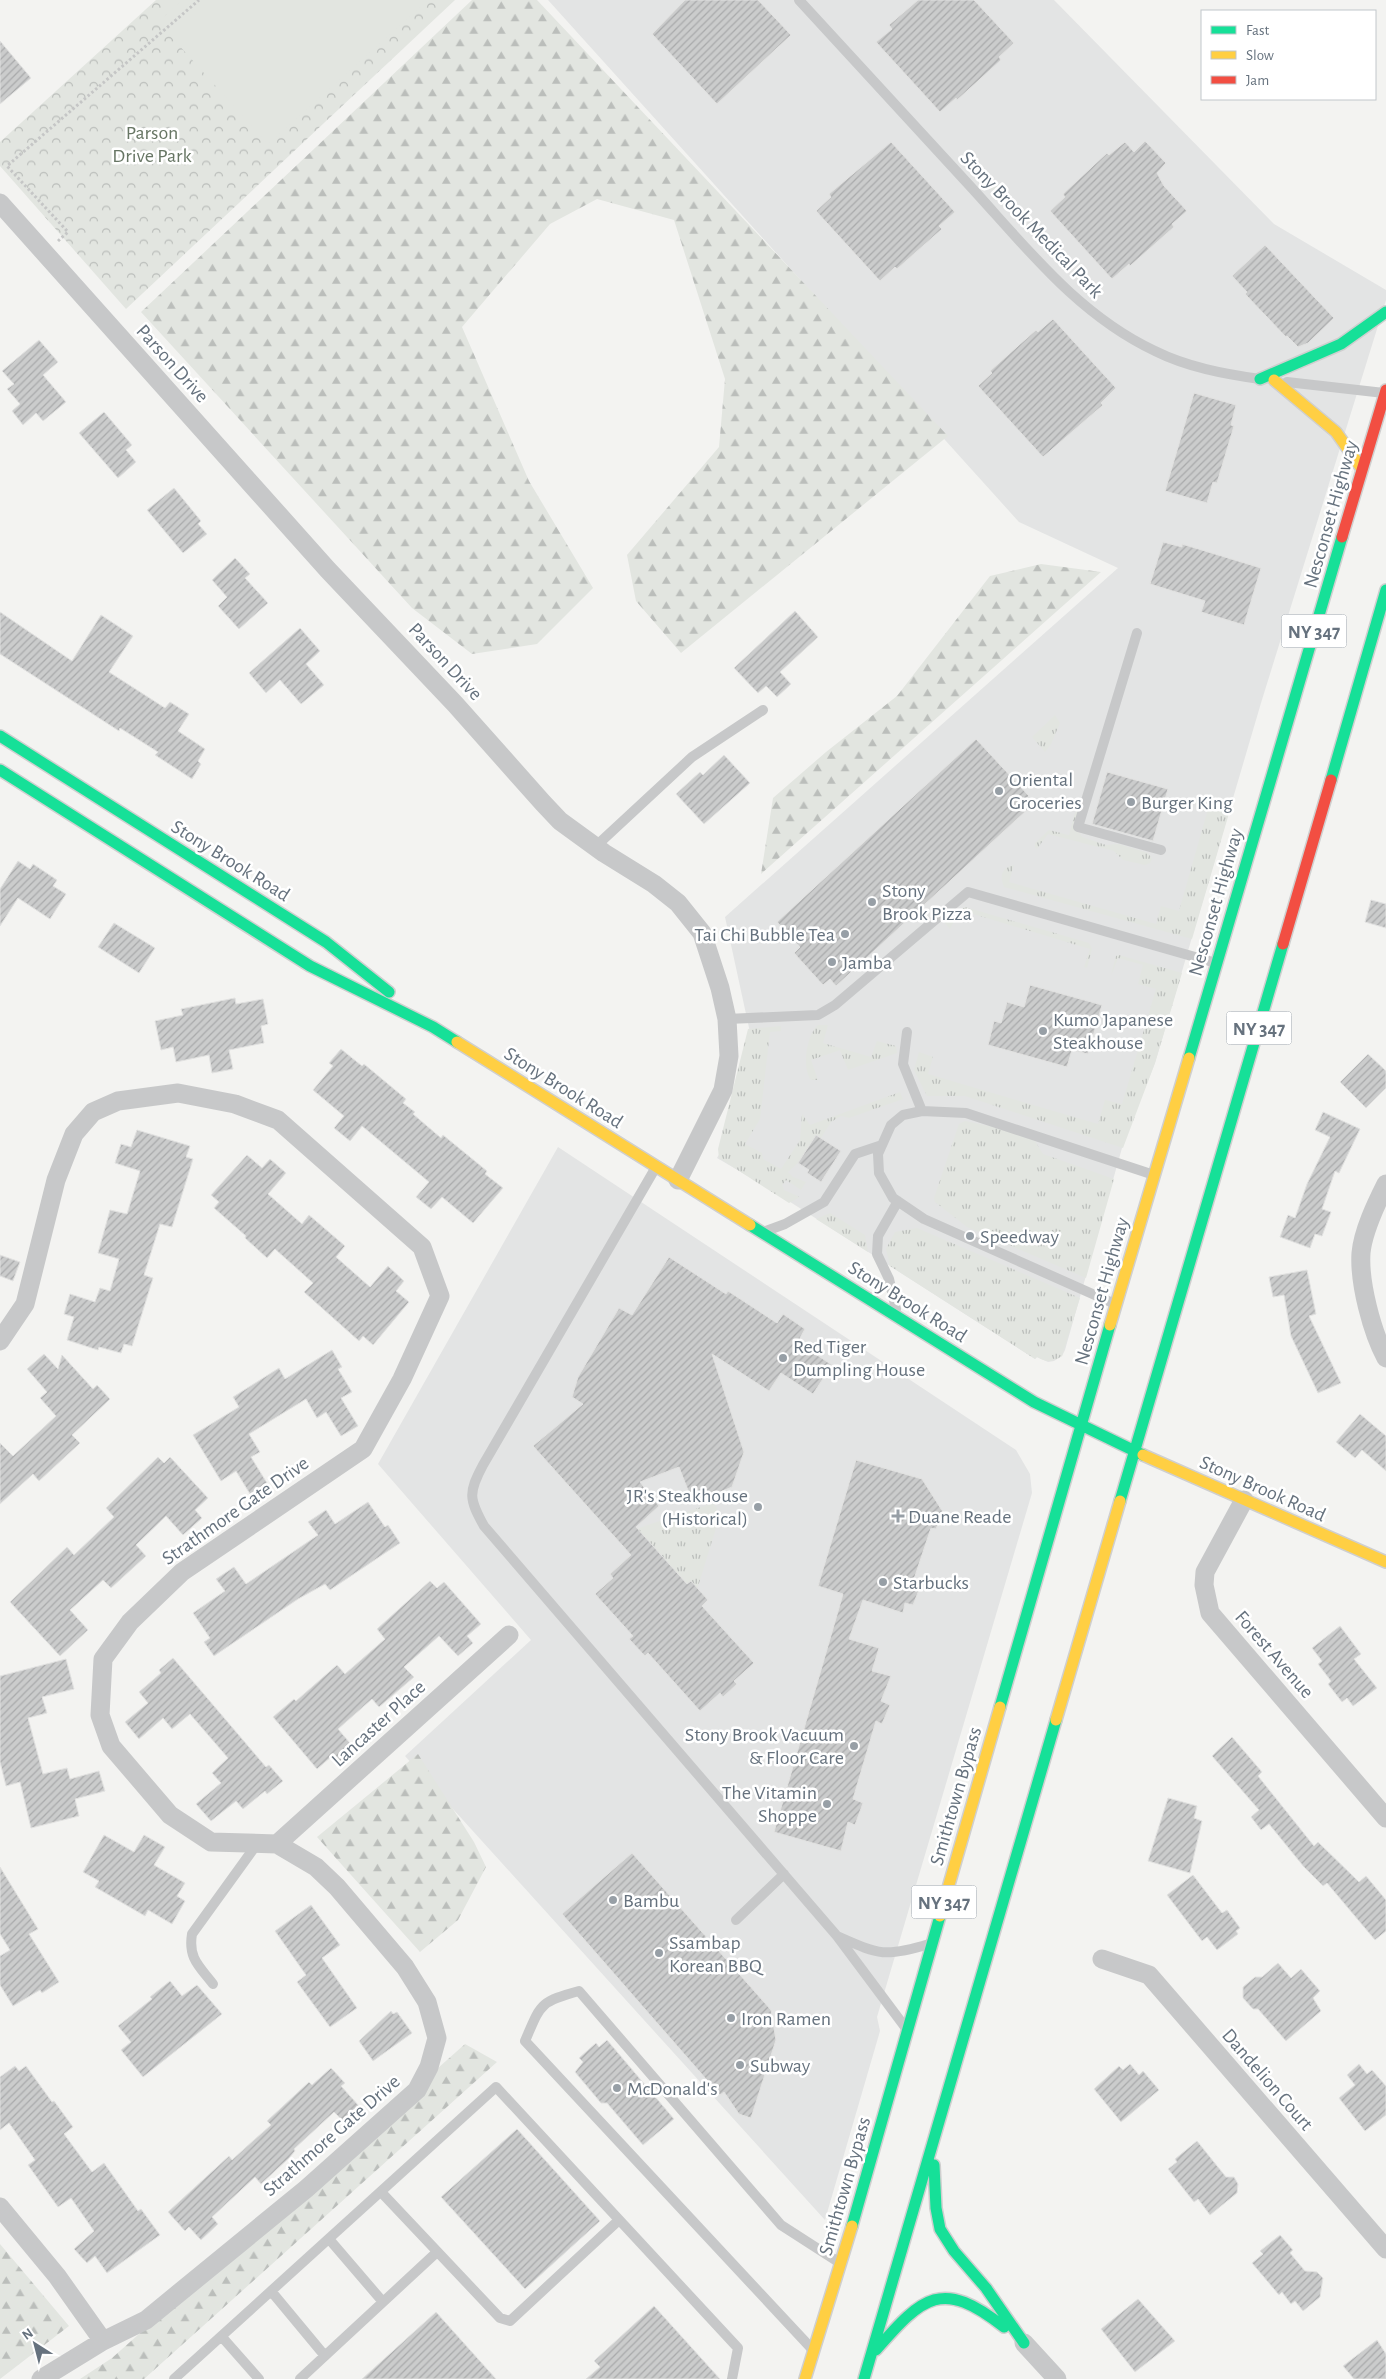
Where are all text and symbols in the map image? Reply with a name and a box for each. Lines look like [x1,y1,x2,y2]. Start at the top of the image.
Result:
legend [1201,10,1376,100]
text: Fast [1246,23,1270,38]
text: Slow [1246,48,1274,63]
text: Jam [1246,73,1269,88]
park label: Parson Drive Park [112,123,192,166]
street label: Stony Brook Medical Park [956,148,1106,302]
street label: Parson Drive [132,321,212,407]
street label: Nesconset Highway [1300,438,1362,590]
road number: NY 347 [1282,614,1346,648]
street label: Parson Drive [405,619,486,704]
place label: Oriental Groceries [1009,770,1082,813]
marker: Oriental Groceries [993,785,1005,797]
place label: Burger King [1141,793,1233,813]
marker: Burger King [1125,796,1137,808]
street label: Stony Brook Road [168,816,293,905]
street label: Nesconset Highway [1185,826,1247,978]
place label: Stony Brook Pizza [882,881,972,924]
marker: Stony Brook Pizza [866,896,878,908]
place label: Tai Chi Bubble Tea [694,925,835,945]
marker: Tai Chi Bubble Tea [839,928,851,940]
place label: Jamba [842,953,892,973]
marker: Jamba [826,956,838,968]
place label: Kumo Japanese Steakhouse [1053,1010,1173,1053]
road number: NY 347 [1226,1011,1292,1044]
marker: Kumo Japanese Steakhouse [1037,1025,1049,1037]
street label: Stony Brook Road [501,1043,626,1132]
street label: Nesconset Highway [1071,1215,1133,1367]
place label: Speedway [980,1227,1060,1247]
marker: Speedway [964,1230,976,1242]
street label: Stony Brook Road [845,1257,970,1346]
place label: Red Tiger Dumpling House [793,1337,925,1380]
marker: Red Tiger Dumpling House [777,1352,789,1364]
street label: Stony Brook Road [1197,1452,1329,1526]
street label: Strathmore Gate Drive [159,1453,312,1569]
place label: JR's Steakhouse (Historical) [627,1486,748,1529]
marker: JR's Steakhouse (Historical) [752,1501,764,1513]
place label: Duane Reade [908,1507,1011,1527]
marker: Duane Reade [892,1510,904,1522]
place label: Starbucks [893,1573,969,1593]
marker: Starbucks [877,1576,889,1588]
street label: Forest Avenue [1231,1607,1317,1702]
street label: Lancaster Place [328,1677,429,1771]
place label: Stony Brook Vacuum & Floor Care [685,1725,844,1768]
street label: Smithtown Bypass [927,1725,985,1868]
marker: Stony Brook Vacuum & Floor Care [848,1740,860,1752]
place label: The Vitamin Shoppe [722,1783,817,1826]
marker: The Vitamin Shoppe [821,1798,833,1810]
road number: NY 347 [912,1885,976,1918]
place label: Bambu [623,1891,679,1911]
marker: Bambu [607,1894,619,1906]
place label: Ssambap Korean BBQ [669,1933,764,1976]
marker: Ssambap Korean BBQ [653,1947,665,1959]
place label: Iron Ramen [741,2009,831,2029]
marker: Iron Ramen [725,2012,737,2024]
street label: Dandelion Court [1218,2025,1317,2135]
place label: Subway [750,2056,811,2076]
marker: Subway [734,2059,746,2071]
street label: Strathmore Gate Drive [260,2071,404,2200]
place label: McDonald's [627,2079,718,2099]
marker: McDonald's [611,2082,623,2094]
street label: Smithtown Bypass [816,2115,874,2258]
north arrow [10,2319,60,2369]
text: N [20,2326,36,2343]

